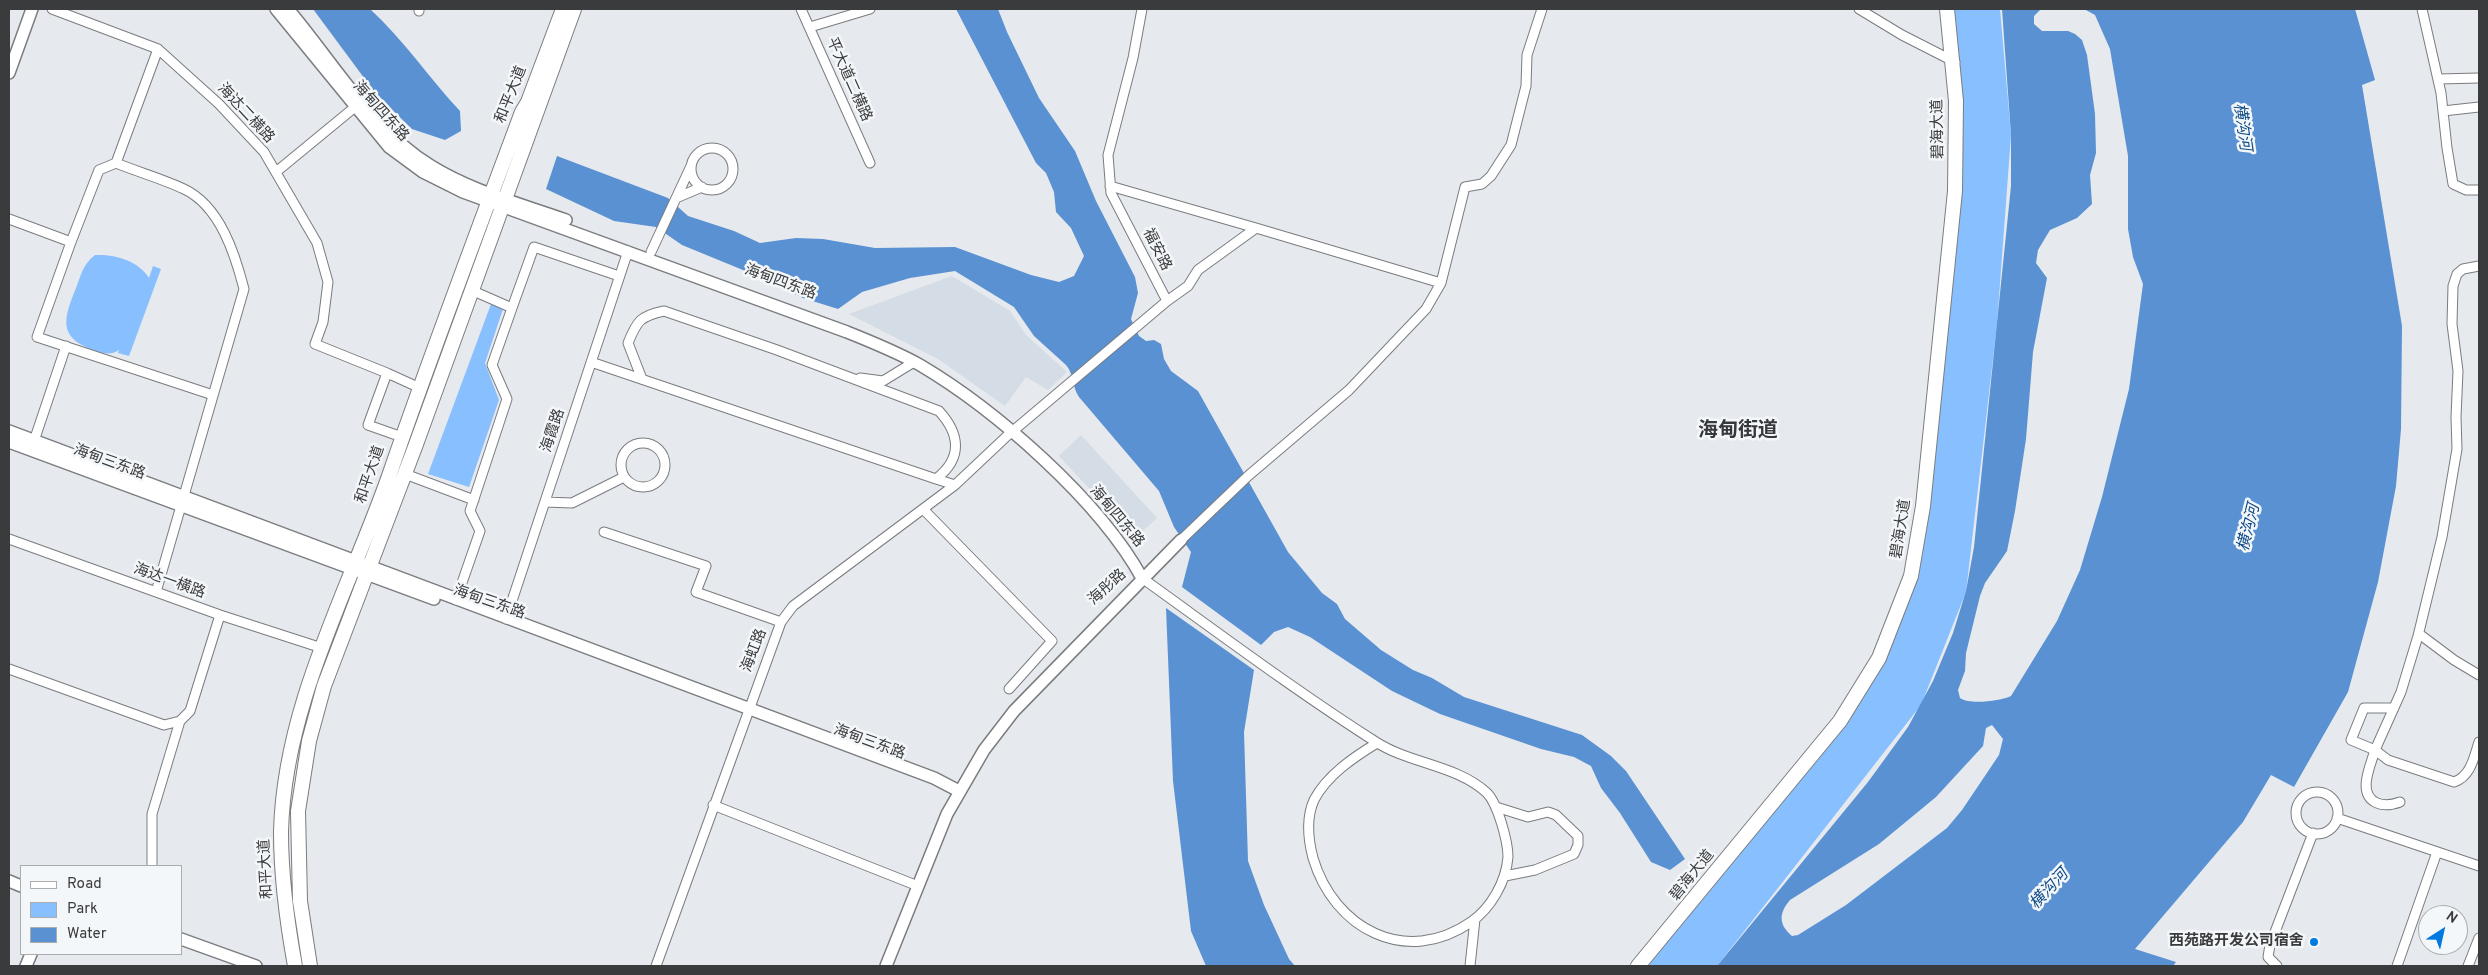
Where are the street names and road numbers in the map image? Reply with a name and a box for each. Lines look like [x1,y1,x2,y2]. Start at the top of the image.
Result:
street label: 平大道二横路 [821,35,875,125]
street label: 和平大道 [492,64,532,126]
street label: 海甸四东路 [348,78,412,146]
street label: 海达二横路 [213,80,277,148]
street label: 碧海大道 [1929,99,1949,159]
street label: 福安路 [1138,226,1174,274]
street label: 海甸四东路 [742,262,818,304]
street label: 海霞路 [538,407,570,455]
street label: 海甸三东路 [71,442,147,484]
street label: 和平大道 [353,444,389,506]
street label: 海甸四东路 [1085,482,1147,552]
street label: 碧海大道 [1888,498,1916,560]
street label: 海达一横路 [131,561,207,603]
street label: 海彤路 [1085,566,1131,610]
street label: 海甸三东路 [451,582,527,624]
street label: 海虹路 [739,627,771,675]
street label: 海甸三东路 [831,722,907,764]
street label: 和平大道 [256,839,278,899]
street label: 碧海大道 [1667,847,1719,905]

